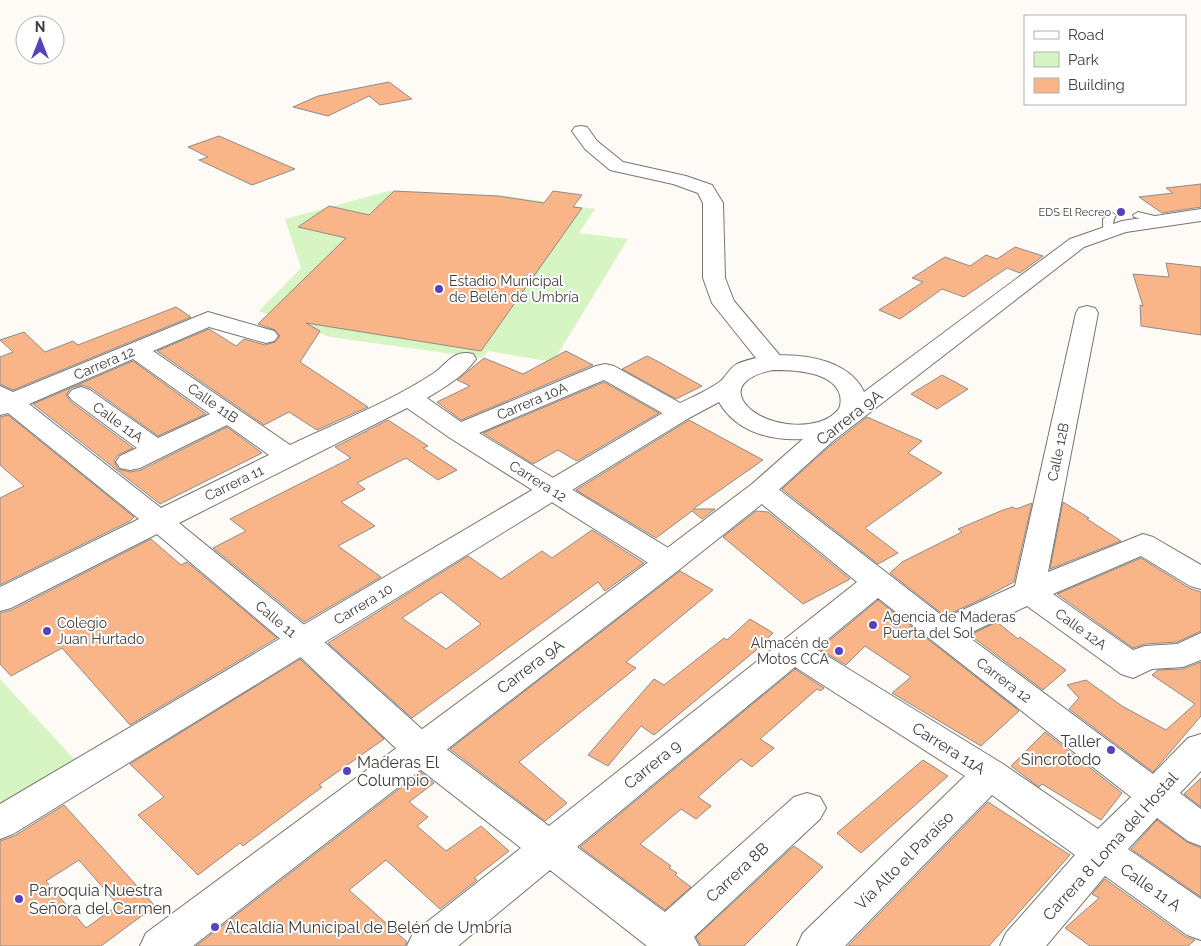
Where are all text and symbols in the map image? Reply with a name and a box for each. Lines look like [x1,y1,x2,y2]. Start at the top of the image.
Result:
north arrow [15,15,65,65]
legend [1024,15,1186,105]
text: N [35,19,45,35]
text: Road [1068,26,1104,44]
text: Park [1068,51,1099,69]
text: Building [1068,76,1125,94]
place label: EDS El Recreo [1039,206,1111,219]
marker: EDS El Recreo [1115,206,1127,218]
place label: Estadio Municipal de Belén de Umbría [449,273,579,305]
marker: Estadio Municipal de Belén de Umbría [433,283,445,295]
street label: Carrera 12 [71,343,137,383]
street label: Carrera 10A [494,379,570,423]
street label: Calle 11B [185,380,241,426]
street label: Carrera 9A [812,386,886,449]
street label: Calle 11A [90,398,147,446]
street label: Calle 12B [1044,421,1072,483]
street label: Carrera 12 [506,457,570,505]
street label: Carrera 11 [202,462,266,504]
street label: Carrera 10 [331,580,395,628]
street label: Calle 11 [252,597,300,641]
street label: Calle 12A [1052,605,1110,653]
place label: Agencia de Maderas Puerta del Sol [883,609,1016,641]
place label: Colegio Juan Hurtado [57,615,144,647]
marker: Agencia de Maderas Puerta del Sol [867,619,879,631]
marker: Colegio Juan Hurtado [41,625,53,637]
street label: Carrera 9A [493,635,568,698]
place label: Almacén de Motos CCA [751,635,830,667]
marker: Almacén de Motos CCA [833,645,845,657]
street label: Carrera 12 [973,654,1035,706]
street label: Carrera 11A [909,718,989,779]
place label: Taller Sincrotodo [1021,732,1101,769]
street label: Carrera 9 [620,736,685,793]
marker: Taller Sincrotodo [1105,744,1117,756]
place label: Maderas El Columpio [357,753,440,790]
marker: Maderas El Columpio [341,765,353,777]
street label: Carrera 8 Loma del Hostal [1039,768,1182,924]
street label: Vía Alto el Paraíso [851,807,958,914]
street label: Carrera 8B [702,839,773,906]
street label: Calle 11 A [1117,860,1185,915]
place label: Parroquia Nuestra Señora del Carmen [29,881,171,918]
marker: Parroquia Nuestra Señora del Carmen [13,893,25,905]
place label: Alcaldía Municipal de Belén de Umbría [225,918,512,937]
marker: Alcaldía Municipal de Belén de Umbría [209,921,221,933]

